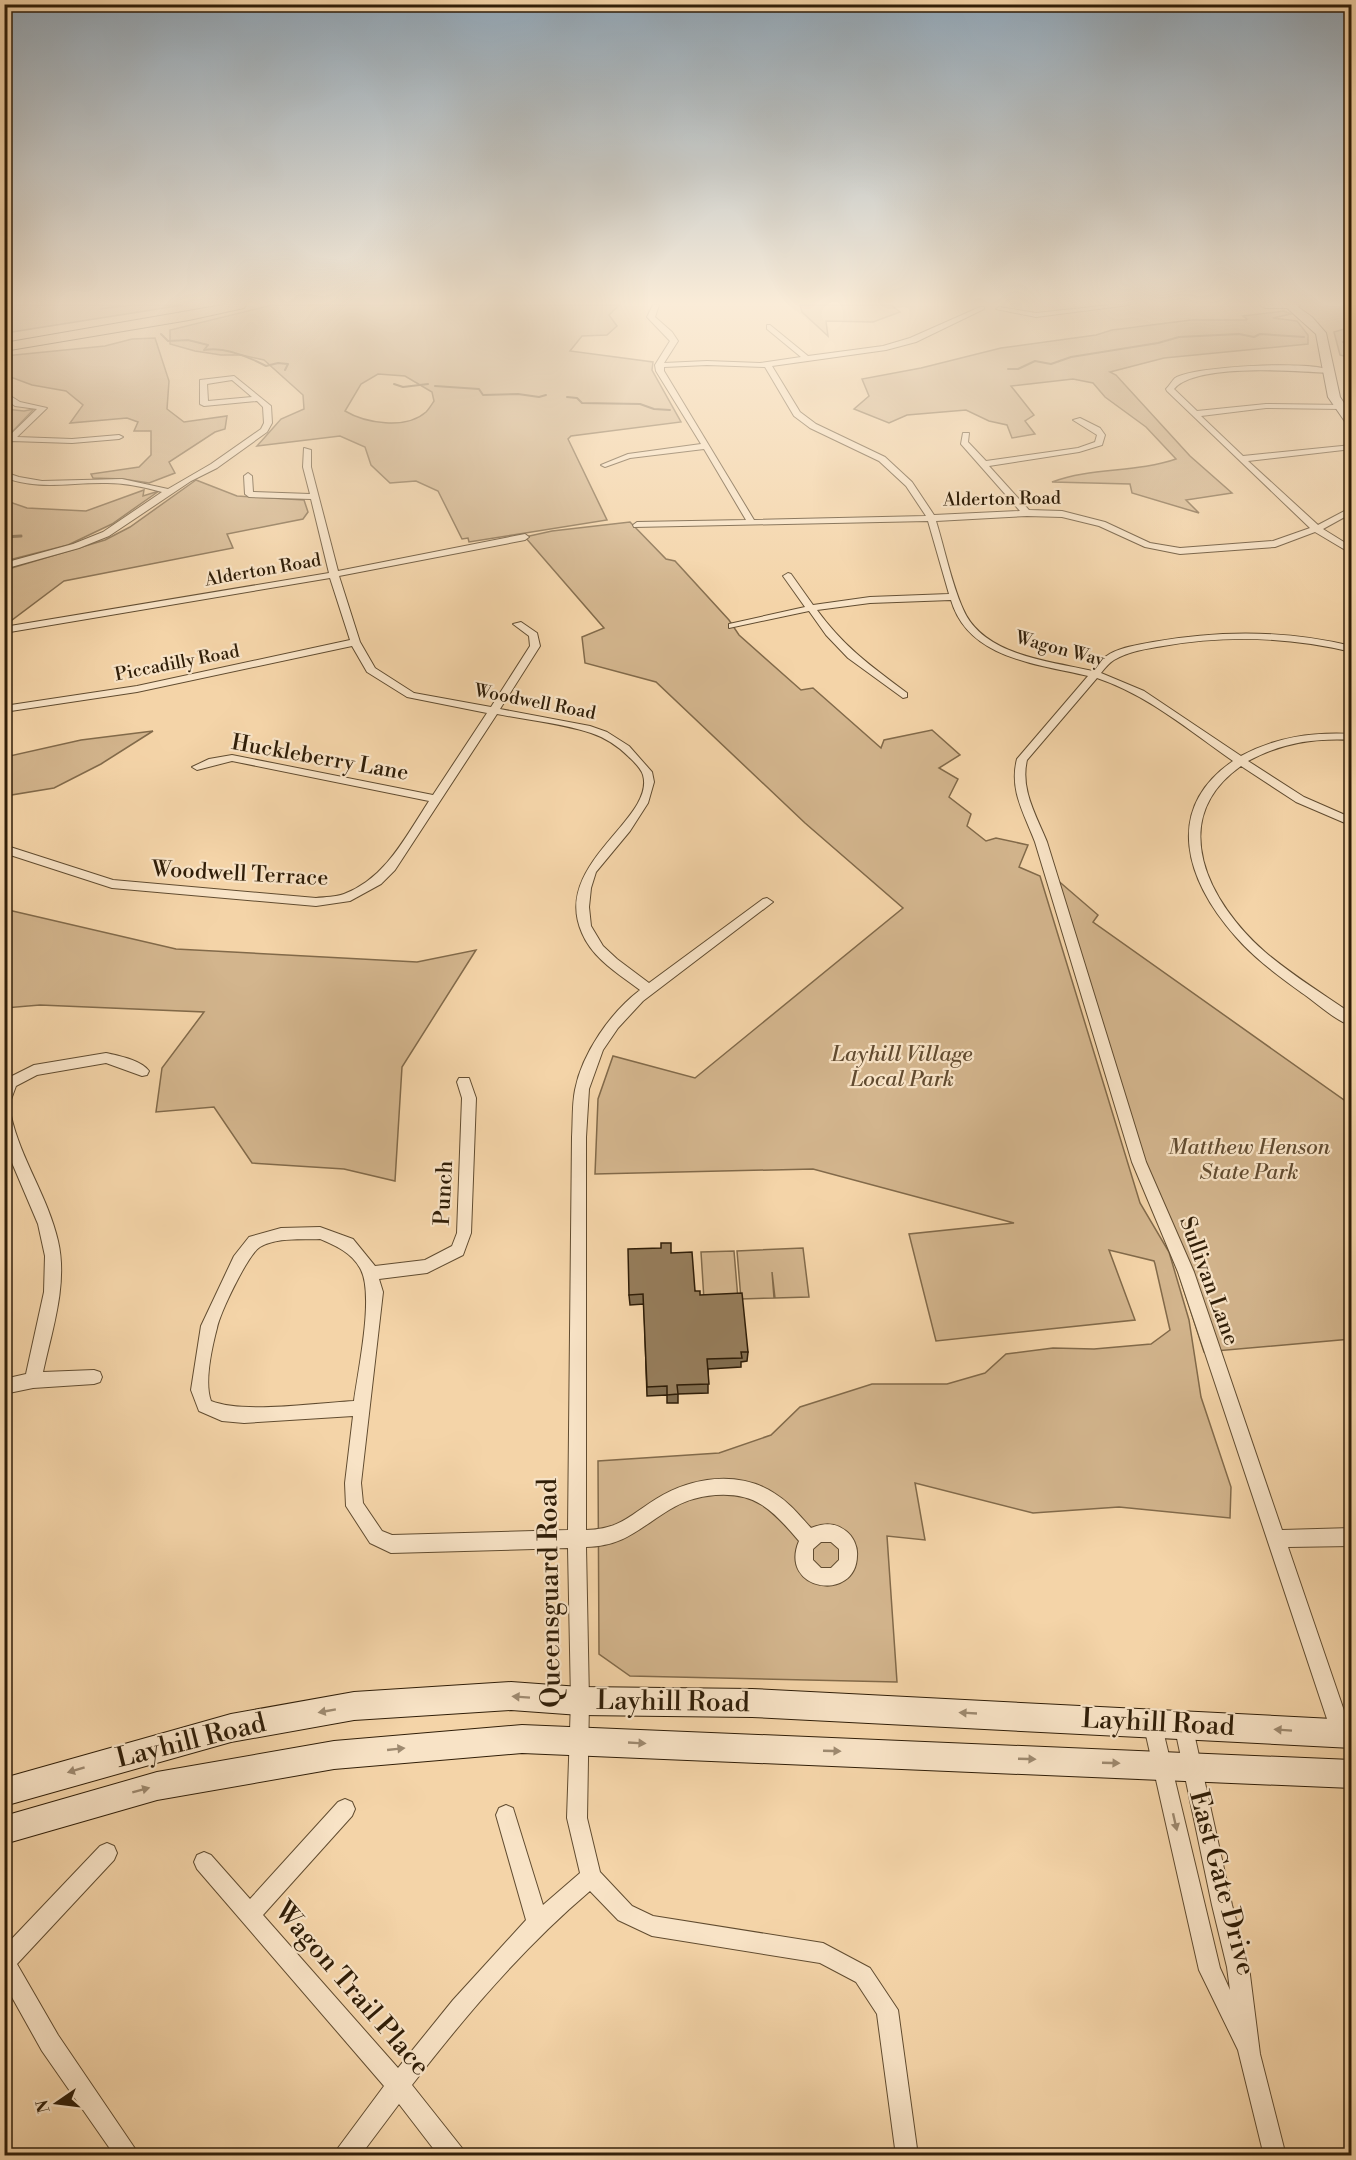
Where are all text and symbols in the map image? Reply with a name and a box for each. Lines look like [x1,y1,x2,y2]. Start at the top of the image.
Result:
street label: Alderton Road [942,486,1062,512]
street label: Alderton Road [202,548,324,592]
street label: Wagon Way [1012,626,1107,672]
street label: Piccadilly Road [113,639,242,686]
street label: Woodwell Road [471,679,598,725]
street label: Huckleberry Lane [229,729,411,787]
street label: Woodwell Terrace [150,856,329,892]
park label: Layhill Village Local Park [831,1041,972,1093]
park label: Matthew Henson State Park [1168,1134,1331,1186]
street label: Punch [429,1160,459,1226]
street label: Sullivan Lane [1173,1213,1245,1349]
street label: Queensguard Road [531,1477,569,1708]
street label: Layhill Road [596,1684,751,1720]
one-way arrow [512,1692,531,1702]
street label: Layhill Road [1080,1702,1236,1744]
street label: Layhill Road [112,1706,270,1776]
one-way arrow [317,1707,336,1716]
one-way arrow [958,1709,977,1718]
one-way arrow [1274,1726,1293,1735]
one-way arrow [628,1738,647,1748]
one-way arrow [386,1744,405,1754]
one-way arrow [823,1747,842,1756]
one-way arrow [1018,1755,1037,1764]
one-way arrow [1102,1758,1121,1767]
one-way arrow [67,1766,85,1775]
one-way arrow [132,1785,150,1795]
street label: East Gate Drive [1181,1787,1263,1979]
one-way arrow [1171,1813,1181,1831]
street label: Wagon Trail Place [266,1894,437,2083]
north arrow [27,2073,87,2133]
text: N [32,2097,55,2115]

